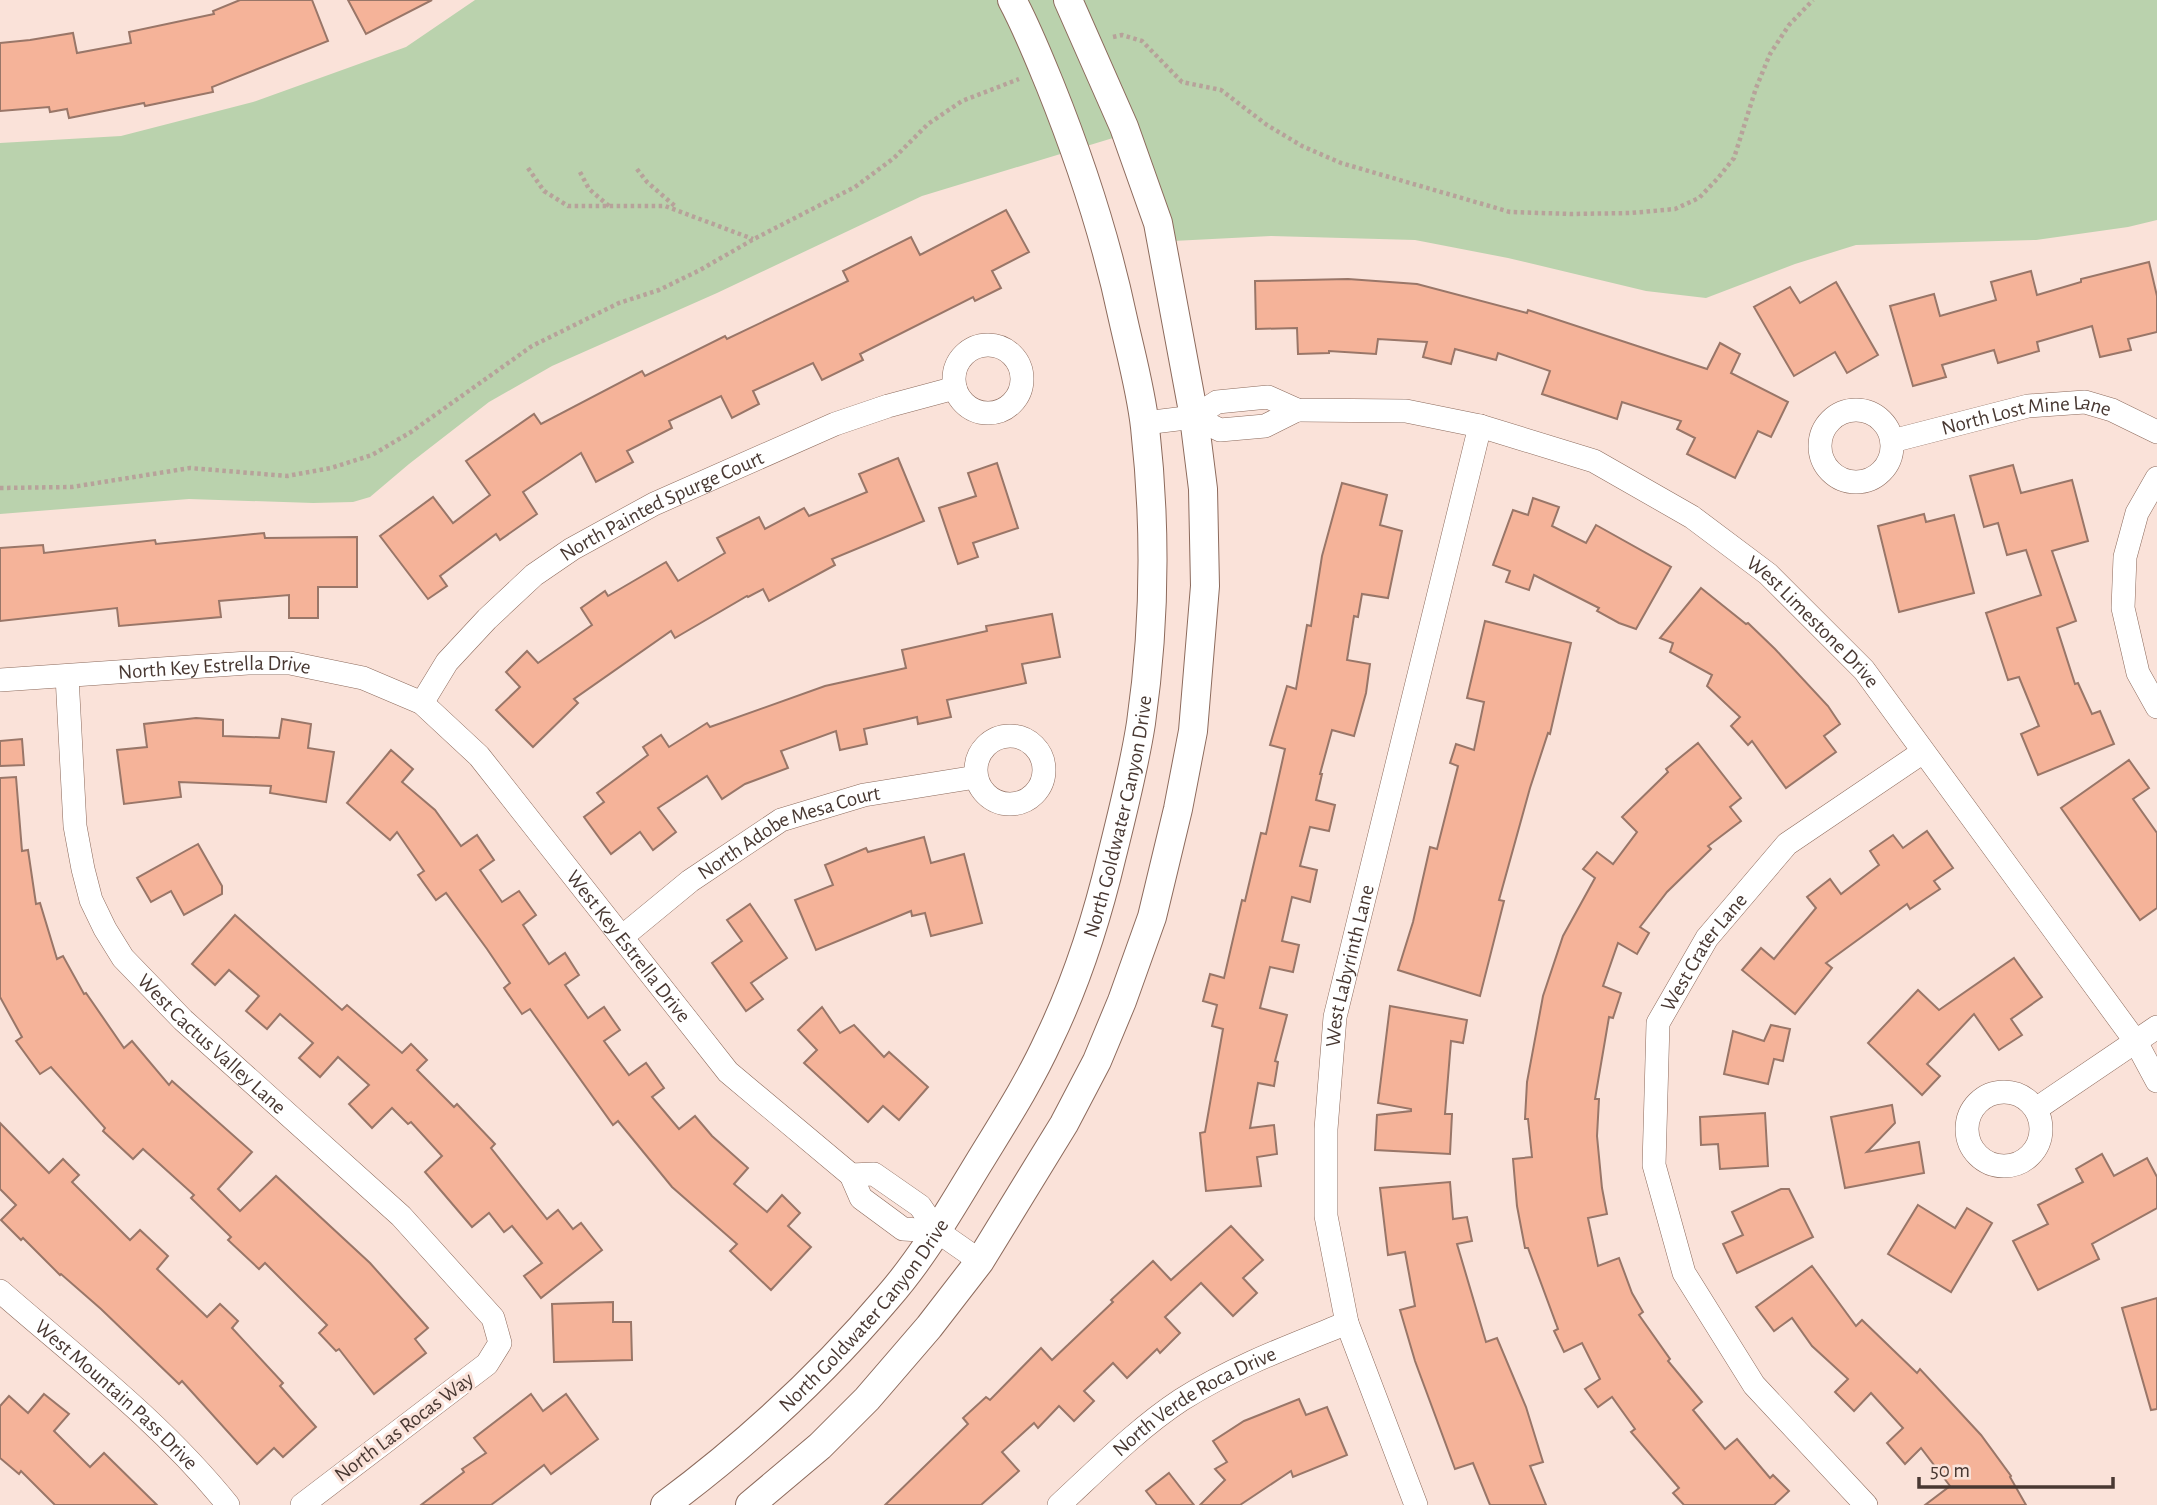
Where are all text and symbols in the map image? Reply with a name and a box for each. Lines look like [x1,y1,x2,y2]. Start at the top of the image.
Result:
street label: North Lost Mine Lane [1939,391,2114,438]
street label: North Painted Spurge Court [556,446,767,565]
street label: West Limestone Drive [1743,552,1883,691]
street label: North Key Estrella Drive [117,652,313,682]
street label: North Goldwater Canyon Drive [1079,694,1155,940]
street label: North Adobe Mesa Court [694,782,882,883]
street label: West Key Estrella Drive [563,866,695,1026]
street label: West Labyrinth Lane [1322,882,1378,1048]
street label: West Crater Lane [1657,889,1751,1014]
street label: West Cactus Valley Lane [134,970,290,1118]
street label: North Goldwater Canyon Drive [775,1215,952,1416]
street label: West Mountain Pass Drive [31,1316,202,1473]
street label: North Verde Roca Drive [1109,1343,1279,1460]
street label: North Las Rocas Way [331,1368,477,1486]
scale bar [1919,1446,2113,1490]
text: 50 m [1930,1460,1970,1481]

